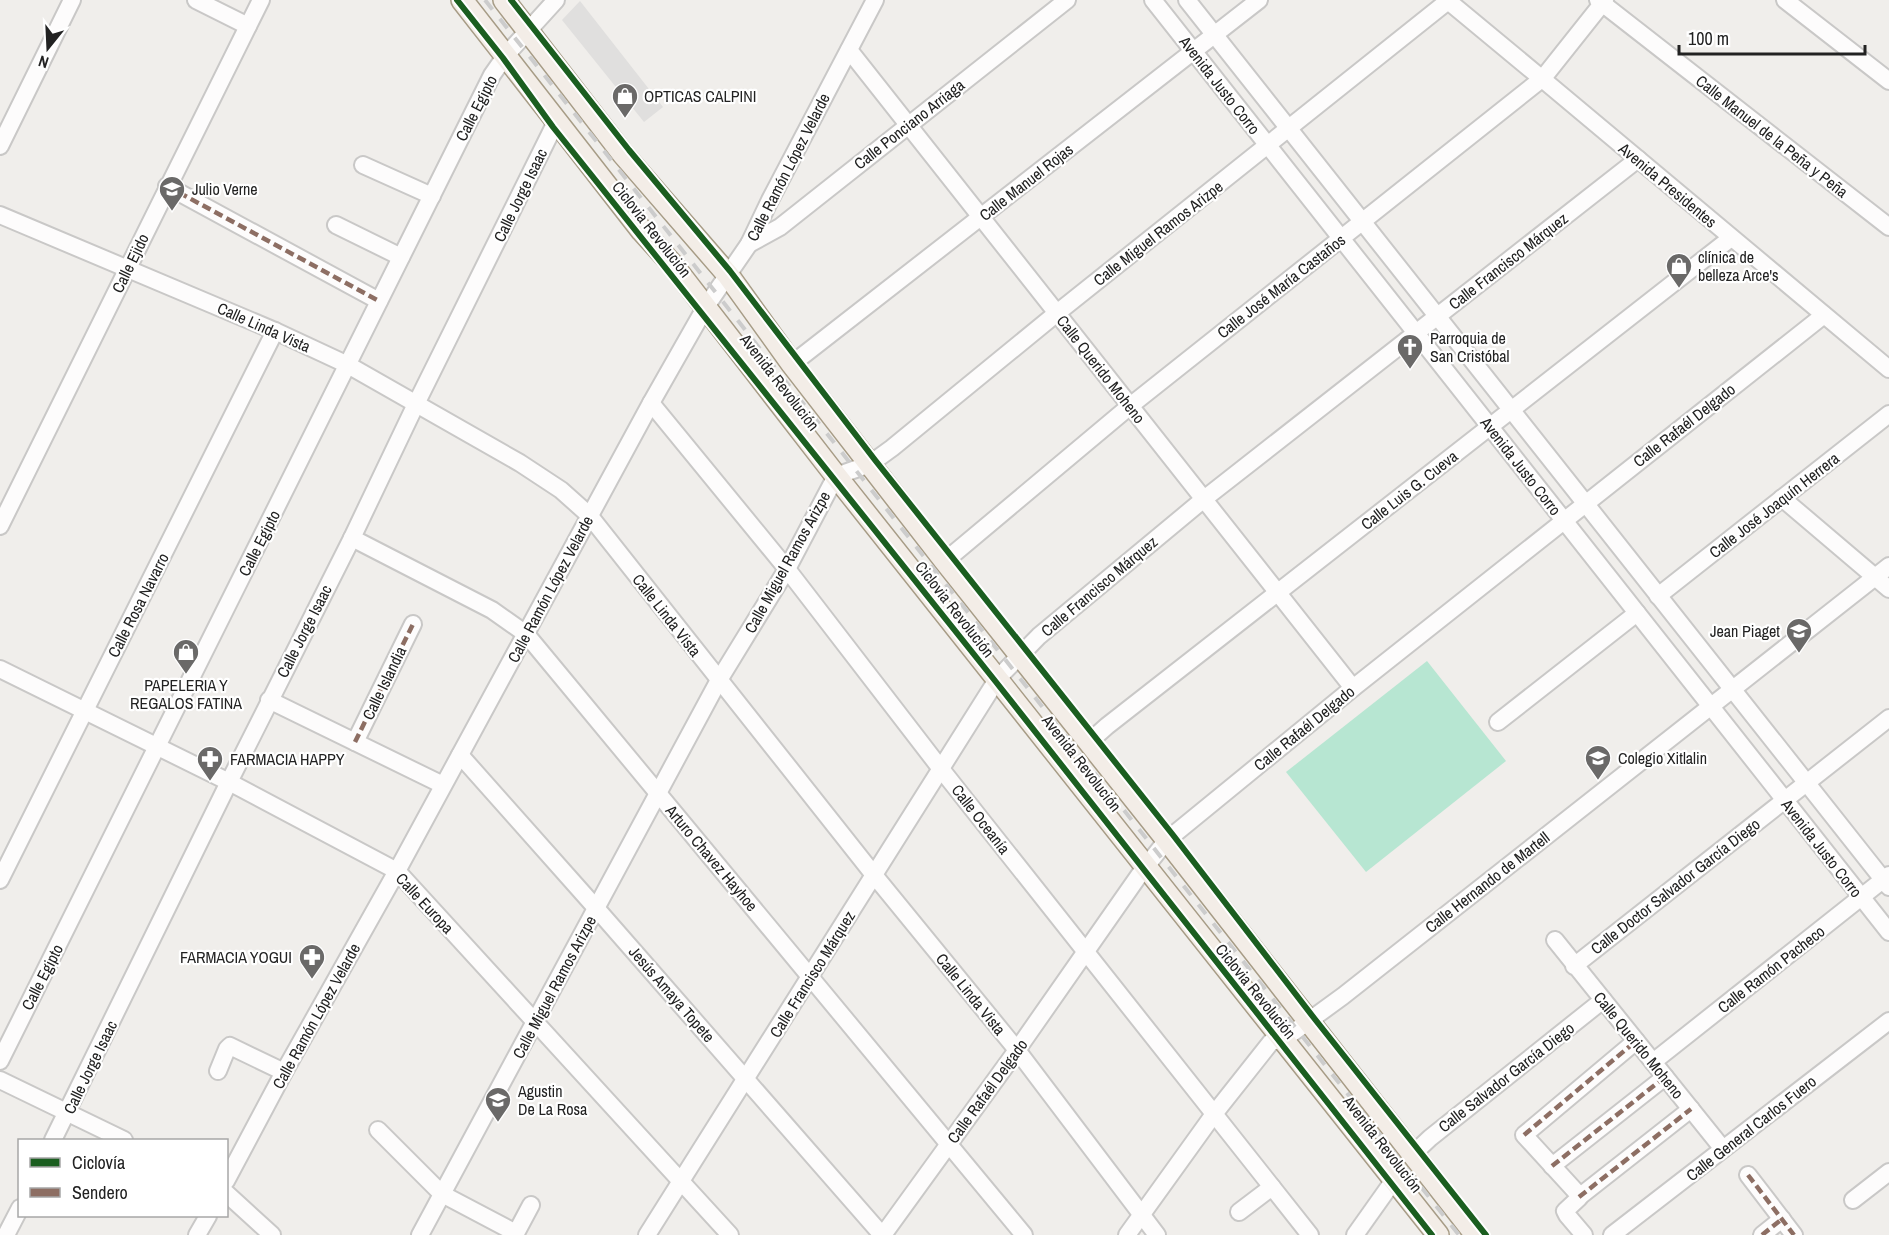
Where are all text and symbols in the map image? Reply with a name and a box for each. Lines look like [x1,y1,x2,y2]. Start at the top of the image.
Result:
north arrow [18,18,78,78]
scale bar [1679,18,1865,56]
text: 100 m [1688,26,1729,51]
street label: Avenida Justo Corro [1174,30,1265,139]
text: N [35,50,51,74]
street label: Calle Manuel de la Peña y Peña [1691,70,1853,203]
street label: Calle Egipto [450,71,502,145]
street label: Calle Ponciano Arriaga [849,73,969,174]
shop icon: OPTICAS CALPINI [610,81,640,119]
place label: OPTICAS CALPINI [644,85,756,107]
street label: Calle Ramón López Velarde [741,89,835,245]
street label: Avenida Presidentes [1614,137,1722,233]
street label: Calle Manuel Rojas [974,138,1078,226]
street label: Calle Jorge Isaac [488,144,552,245]
school or university icon: Julio Verne [157,174,187,212]
street label: Calle Miguel Ramos Arizpe [1089,175,1227,291]
street label: Ciclovia Revolución [607,176,697,282]
place label: Julio Verne [192,178,258,200]
street label: Calle Francisco Márquez [1444,207,1573,315]
street label: Calle José María Castaños [1212,229,1350,343]
street label: Calle Ejido [106,230,154,296]
place label: clínica de belleza Arce's [1698,246,1779,286]
shop icon: clínica de belleza Arce's [1664,251,1694,289]
street label: Calle Linda Vista [214,297,315,358]
street label: Calle Querido Moheno [1052,310,1150,428]
place label: Parroquia de San Cristóbal [1430,327,1510,367]
street label: Avenida Revolución [735,328,825,435]
church icon: Parroquia de San Cristóbal [1395,332,1425,370]
street label: Calle Rafaél Delgado [1628,378,1740,472]
street label: Avenida Justo Corro [1475,411,1566,520]
street label: Calle Luis G. Cueva [1356,445,1463,535]
street label: Calle José Joaquín Herrera [1704,447,1844,563]
street label: Calle Miguel Ramos Arizpe [739,487,835,637]
street label: Calle Egipto [233,506,285,580]
street label: Calle Ramón López Velarde [502,512,598,666]
street label: Calle Francisco Márquez [1036,530,1162,641]
street label: Calle Rosa Navarro [102,549,174,661]
street label: Ciclovia Revolución [910,556,1000,662]
street label: Calle Linda Vista [628,569,707,662]
street label: Calle Jorge Isaac [271,580,337,681]
school or university icon: Jean Piaget [1784,616,1814,654]
place label: Jean Piaget [1710,620,1780,642]
shop icon: PAPELERIA Y REGALOS FATINA [171,637,201,675]
street label: Calle Islandia [357,642,412,724]
place label: PAPELERIA Y REGALOS FATINA [130,674,242,714]
street label: Calle Rafaél Delgado [1249,680,1359,776]
street label: Avenida Revolución [1037,709,1127,816]
school or university icon: Colegio Xitlalin [1583,743,1613,781]
pharmacy icon: FARMACIA HAPPY [195,744,225,782]
place label: Colegio Xitlalin [1618,747,1707,769]
place label: FARMACIA HAPPY [230,748,345,770]
street label: Calle Oceanía [947,779,1016,859]
street label: Avenida Justo Corro [1776,793,1867,902]
street label: Arturo Chavez Hayhoe [660,799,763,916]
street label: Calle Doctor Salvador García Diego [1586,813,1764,959]
street label: Calle Hernando de Martell [1420,826,1554,938]
street label: Calle Europa [391,868,459,939]
street label: Calle Francisco Márquez [764,906,860,1042]
street label: Calle Miguel Ramos Arizpe [507,912,601,1062]
street label: Calle Ramón Pacheco [1713,920,1829,1018]
street label: Calle Ramón López Velarde [267,939,365,1093]
street label: Ciclovia Revolución [1211,939,1301,1043]
street label: Calle Egipto [16,940,68,1014]
street label: Jesús Amaya Topete [624,941,720,1047]
pharmacy icon: FARMACIA YOGUI [297,942,327,980]
place label: FARMACIA YOGUI [180,946,292,968]
street label: Calle Linda Vista [931,948,1011,1040]
street label: Calle Querido Moheno [1589,987,1689,1103]
street label: Calle Jorge Isaac [58,1016,122,1117]
street label: Calle Salvador García Diego [1433,1017,1579,1137]
street label: Calle Rafaél Delgado [942,1034,1032,1148]
street label: Calle General Carlos Fuero [1681,1070,1821,1186]
place label: Agustin De La Rosa [517,1080,588,1120]
school or university icon: Agustin De La Rosa [483,1085,513,1123]
street label: Avenida Revolución [1338,1090,1428,1197]
legend [18,1139,228,1217]
text: Ciclovía [72,1150,125,1175]
text: Sendero [72,1180,128,1205]

